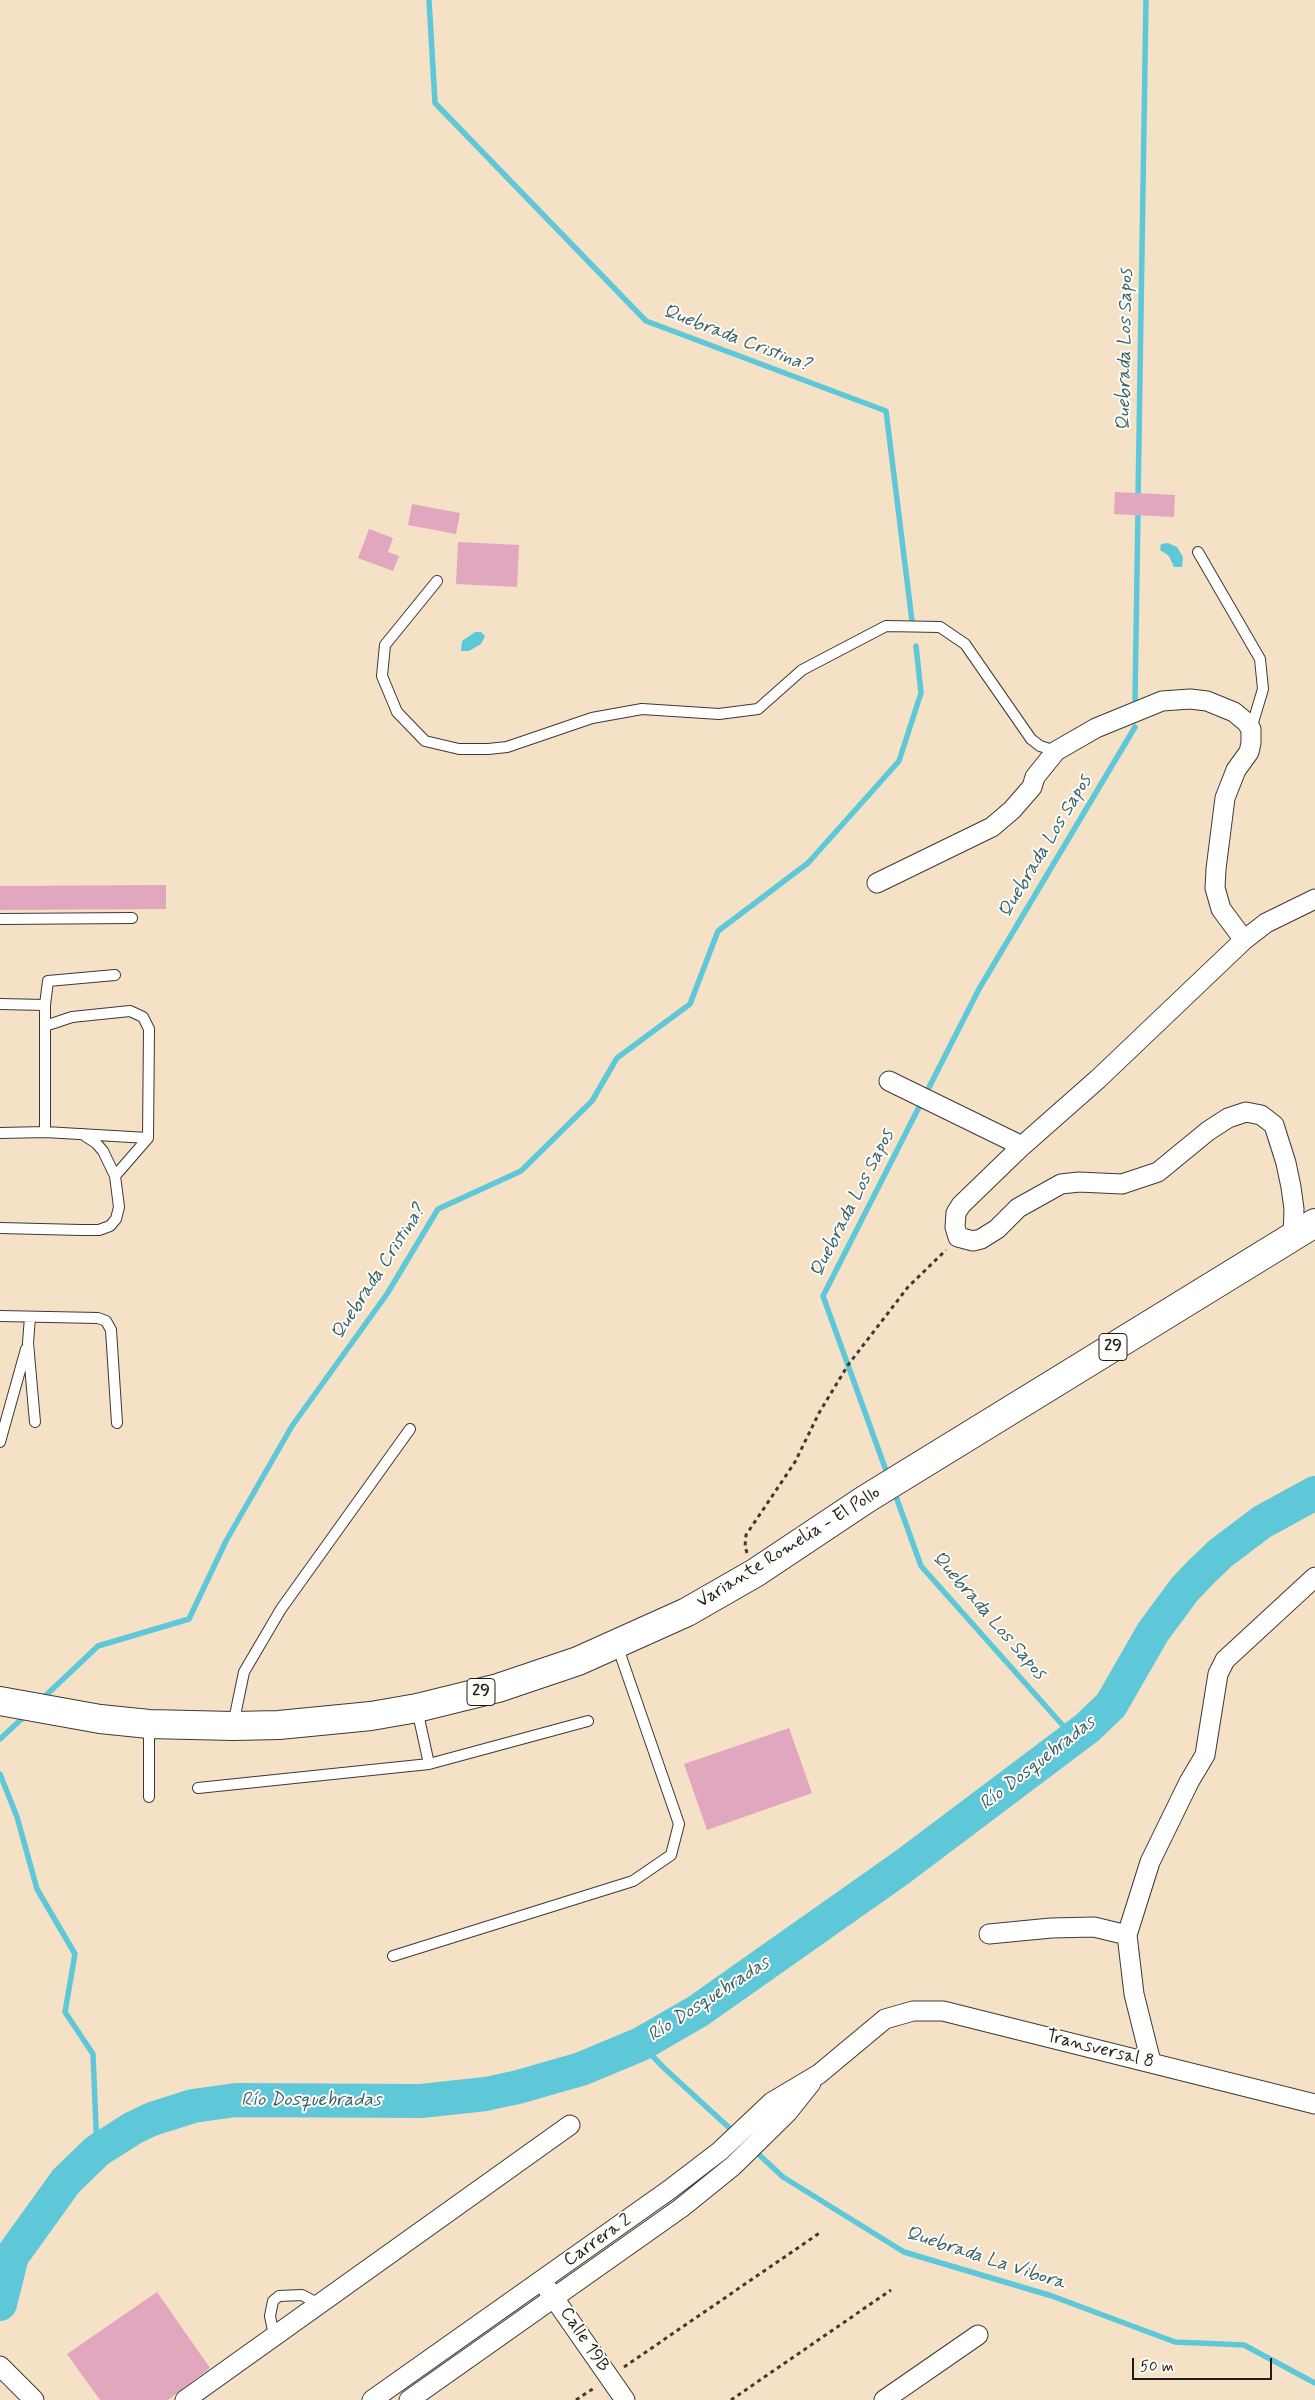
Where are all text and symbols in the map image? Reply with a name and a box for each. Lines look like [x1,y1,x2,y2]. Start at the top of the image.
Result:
water label: Quebrada Los Sapos [1113,269,1139,431]
water label: Quebrada Cristina? [659,300,813,378]
water label: Quebrada Los Sapos [994,772,1098,922]
water label: Quebrada Los Sapos [806,1126,900,1282]
water label: Quebrada Cristina? [327,1201,431,1345]
road number: 29 [1099,1334,1127,1360]
street label: Variante Romelia - El Pollo [693,1483,885,1613]
water label: Quebrada Los Sapos [926,1547,1050,1685]
road number: 29 [467,1678,495,1705]
water label: Río Dosquebradas [976,1712,1100,1816]
water label: Río Dosquebradas [644,1952,774,2048]
street label: Transversal 8 [1044,2026,1156,2074]
water label: Río Dosquebradas [241,2090,381,2112]
street label: Carrera 2 [560,2210,636,2272]
water label: Quebrada La Vibora [902,2222,1068,2296]
street label: Calle 19B [554,2303,614,2377]
scale bar [1135,2348,1275,2380]
text: 50 m [1140,2357,1174,2377]

